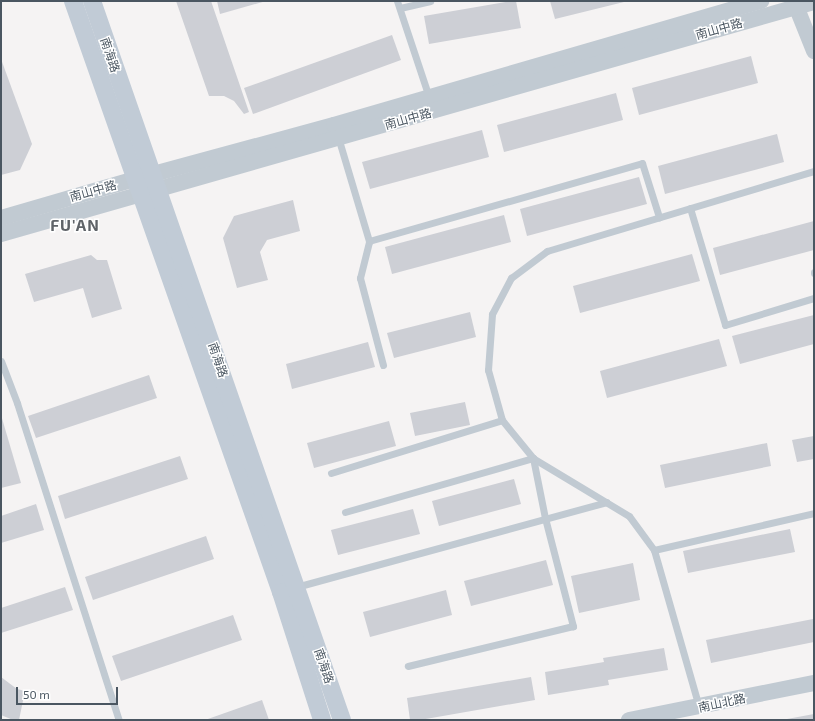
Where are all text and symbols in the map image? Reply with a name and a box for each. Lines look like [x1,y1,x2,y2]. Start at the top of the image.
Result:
street label: 南山中路 [694,15,744,43]
street label: 南海路 [97,36,123,74]
street label: 南山中路 [383,105,433,133]
street label: 南山中路 [68,177,118,205]
district label: FU'AN [50,215,100,235]
street label: 南海路 [205,341,231,379]
street label: 南海路 [311,647,337,685]
scale bar [18,679,120,705]
text: 50 m [23,687,50,701]
street label: 南山北路 [697,691,747,715]

